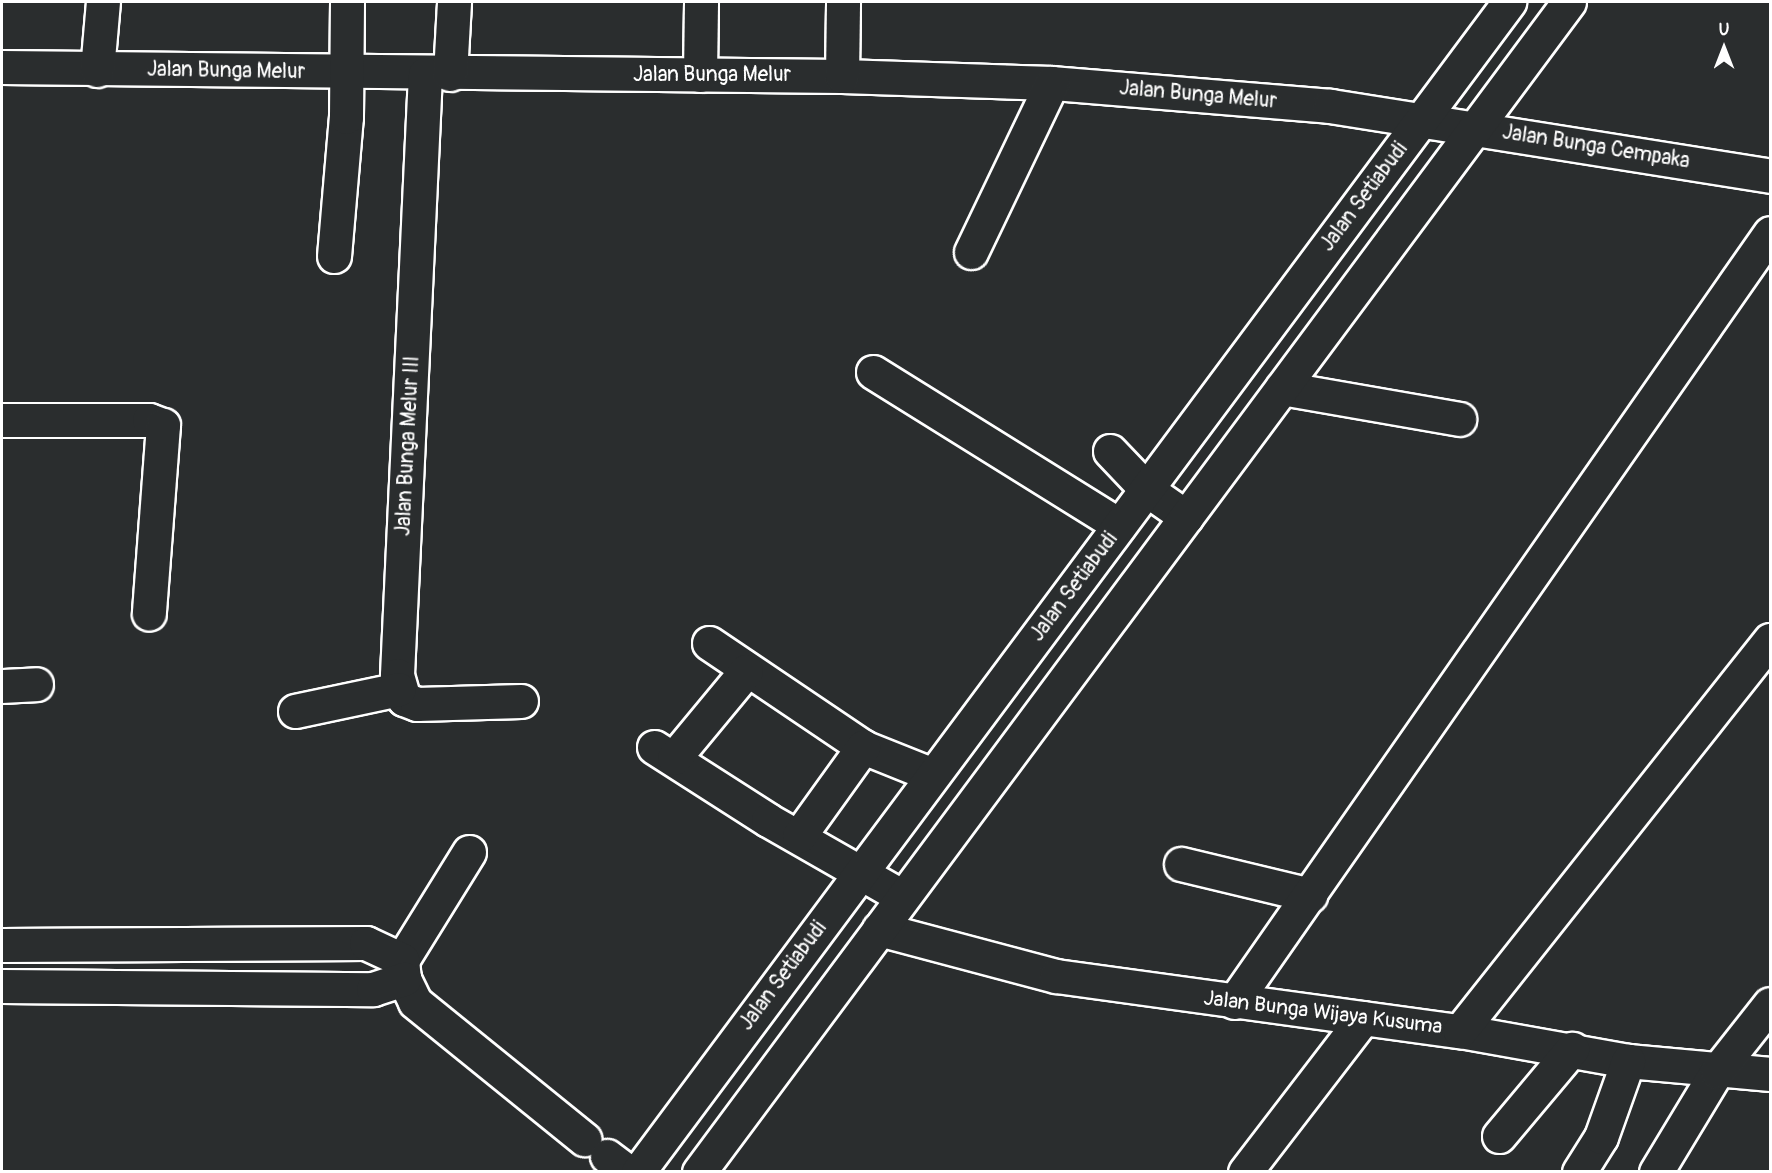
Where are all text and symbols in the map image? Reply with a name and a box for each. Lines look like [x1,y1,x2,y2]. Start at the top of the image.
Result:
north arrow [1694,18,1754,78]
text: U [1719,20,1729,40]
street label: Jalan Bunga Melur [147,57,305,85]
street label: Jalan Bunga Melur [633,62,791,88]
street label: Jalan Bunga Melur [1118,76,1278,114]
street label: Jalan Bunga Cempaka [1500,120,1692,174]
street label: Jalan Setiabudi [1315,138,1413,256]
street label: Jalan Bunga Melur III [391,355,425,537]
street label: Jalan Setiabudi [1025,528,1123,646]
street label: Jalan Setiabudi [734,917,832,1035]
street label: Jalan Bunga Wijaya Kusuma [1202,986,1444,1040]

